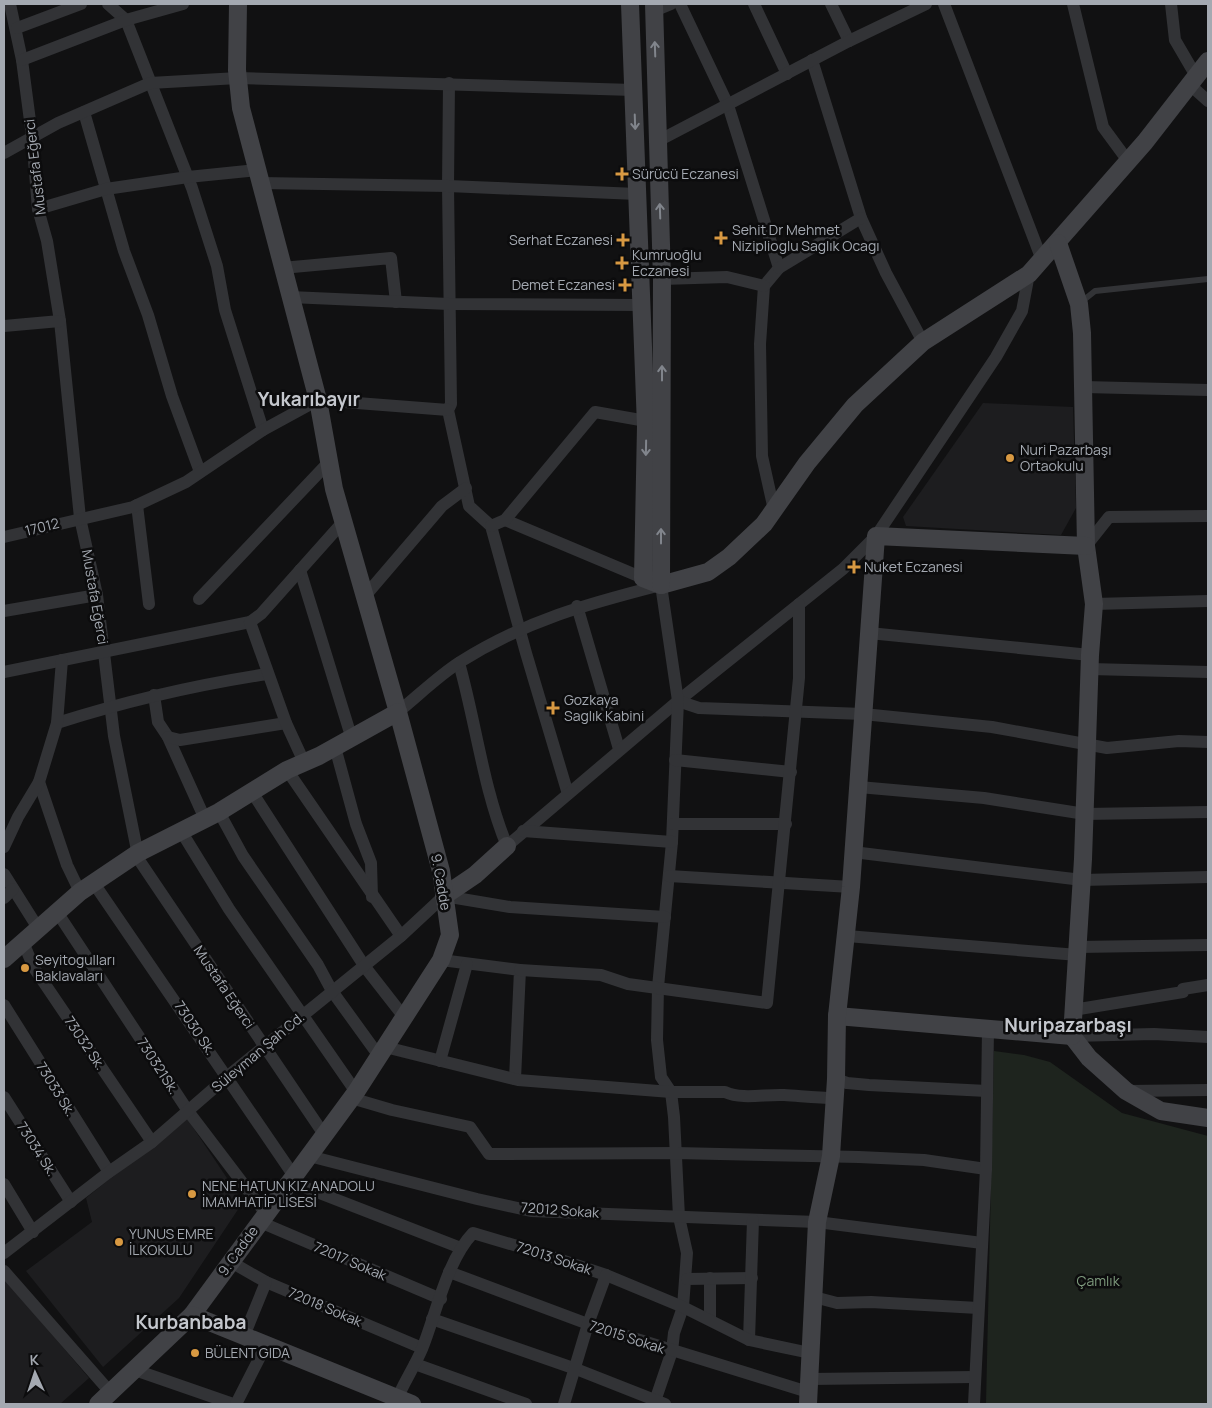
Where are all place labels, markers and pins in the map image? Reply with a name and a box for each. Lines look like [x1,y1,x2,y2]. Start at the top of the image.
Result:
place label: Sürücü Eczanesi [632,164,739,183]
marker: Sürücü Eczanesi [616,168,628,180]
place label: Sehit Dr Mehmet Niziplioglu Saglık Ocagı [732,220,879,255]
place label: Serhat Eczanesi [509,230,613,249]
marker: Sehit Dr Mehmet Niziplioglu Saglık Ocagı [714,231,728,245]
marker: Serhat Eczanesi [617,234,629,246]
place label: Kumruoğlu Eczanesi [632,245,702,280]
marker: Kumruoğlu Eczanesi [616,257,628,269]
place label: Demet Eczanesi [512,275,615,294]
marker: Demet Eczanesi [619,279,631,291]
place label: Nuri Pazarbaşı Ortaokulu [1020,440,1111,475]
marker: Nuri Pazarbaşı Ortaokulu [1004,452,1016,464]
place label: Nuket Eczanesi [864,557,963,576]
marker: Nuket Eczanesi [848,561,860,573]
place label: Gozkaya Saglık Kabini [564,690,644,725]
marker: Gozkaya Saglık Kabini [546,701,560,715]
place label: Seyitogulları Baklavaları [35,950,115,985]
marker: Seyitogulları Baklavaları [19,962,31,974]
place label: NENE HATUN KIZ ANADOLU İMAMHATİP LİSESİ [202,1176,375,1211]
marker: NENE HATUN KIZ ANADOLU İMAMHATİP LİSESİ [186,1188,198,1200]
place label: YUNUS EMRE İLKOKULU [129,1224,214,1259]
marker: YUNUS EMRE İLKOKULU [113,1236,125,1248]
place label: BÜLENT GIDA [205,1343,290,1362]
marker: BÜLENT GIDA [189,1347,201,1359]

